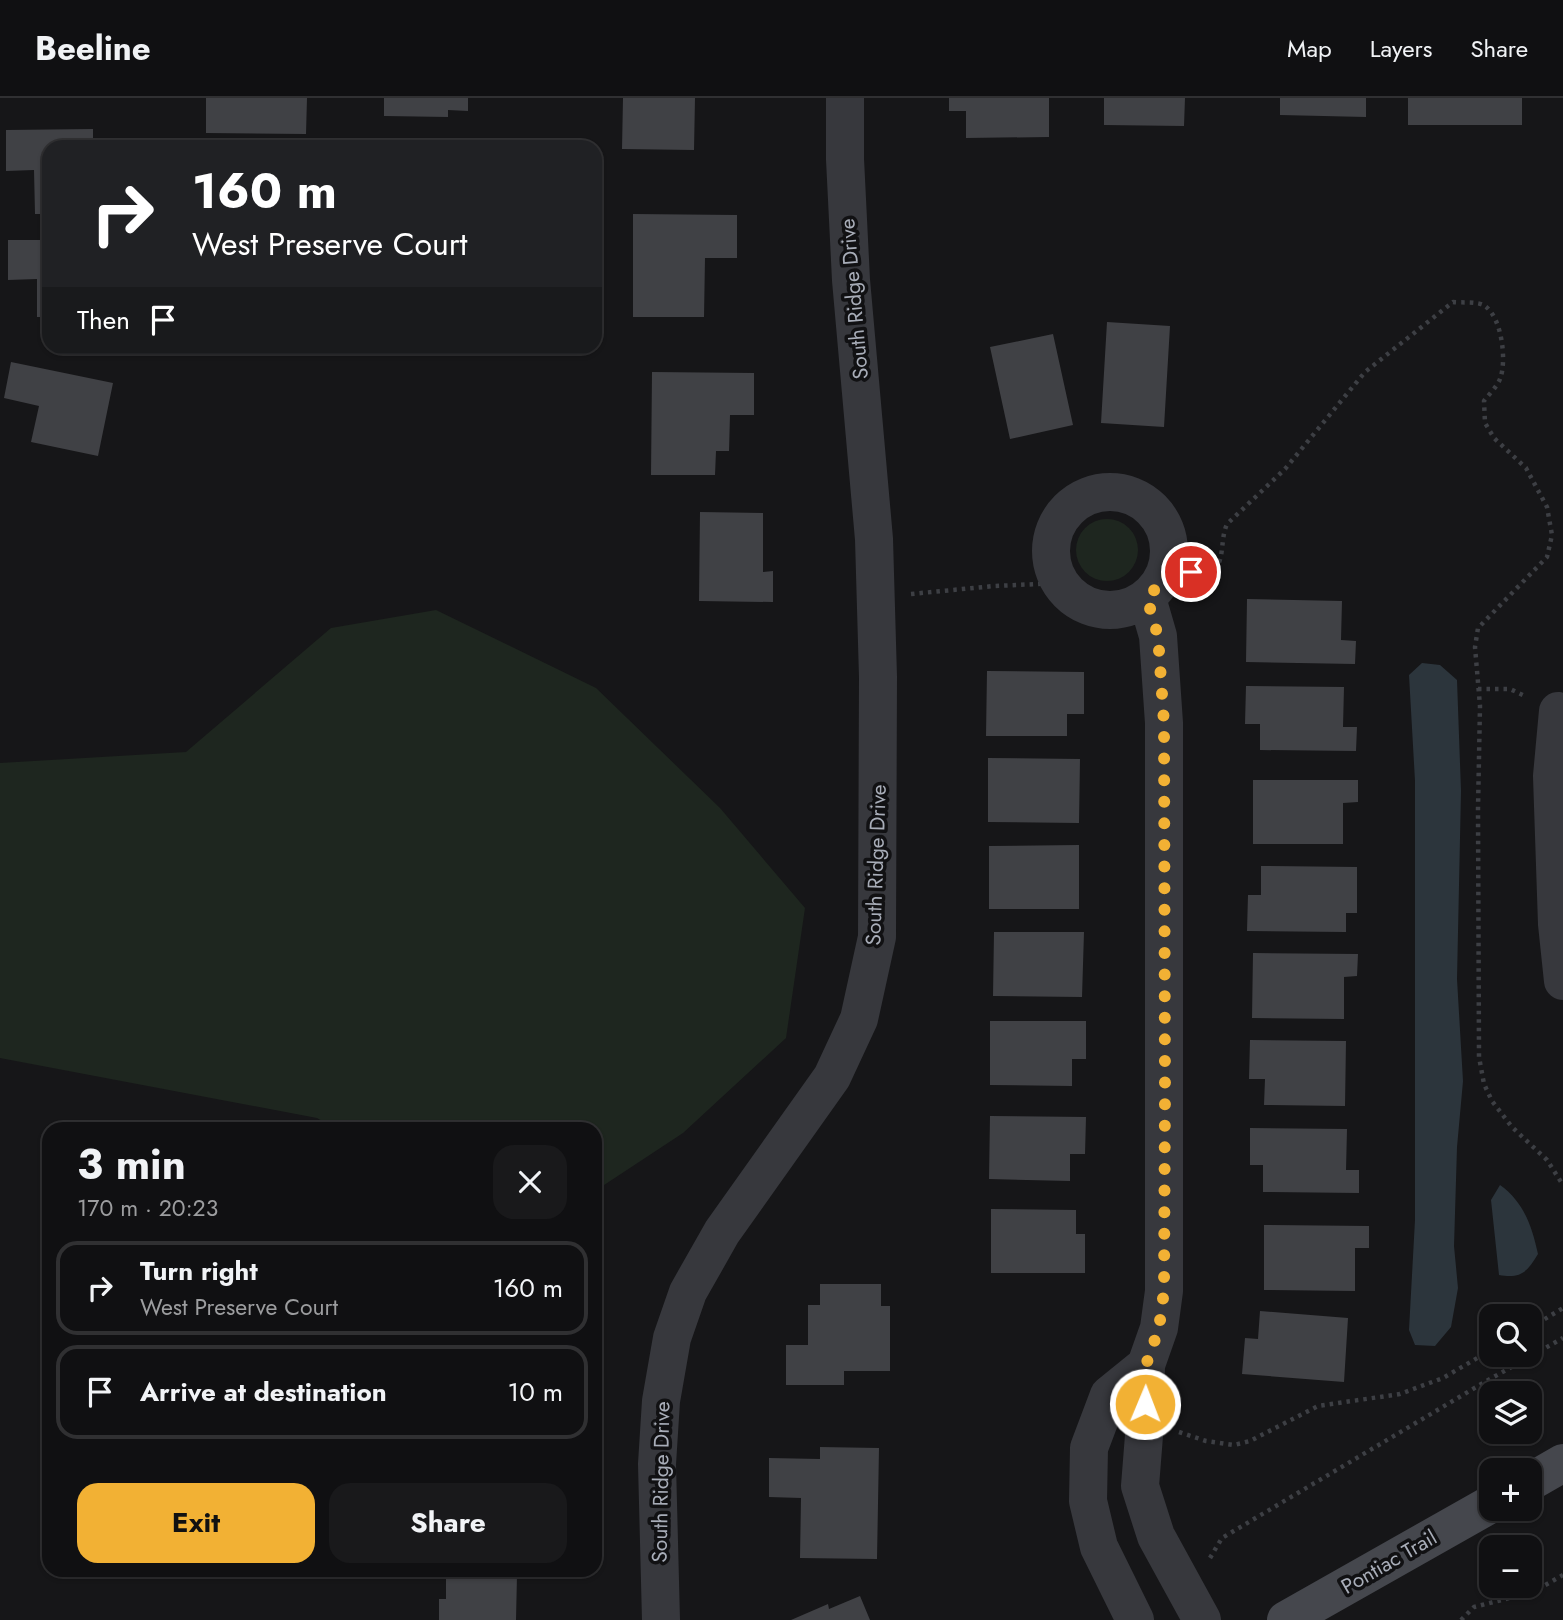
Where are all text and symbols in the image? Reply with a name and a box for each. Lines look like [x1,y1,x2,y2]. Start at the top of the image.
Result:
text: Beeline [35,25,151,72]
text: Map [1287,31,1332,66]
text: Layers [1370,31,1432,66]
text: Share [1470,31,1528,66]
text: 160 m [192,156,337,226]
icon: right [77,168,168,259]
street label: South Ridge Drive [832,217,876,381]
text: West Preserve Court [192,221,468,267]
text: Then [77,301,130,339]
icon: arrive [144,301,182,339]
pin [1161,542,1221,602]
icon: arrive [1172,553,1210,591]
street label: South Ridge Drive [858,784,894,946]
text: 3 min [77,1134,186,1195]
button: close [493,1145,567,1219]
text: 170 m · 20:23 [77,1191,218,1225]
text: Turn right [140,1252,258,1290]
icon: right [81,1269,119,1307]
text: 160 m [493,1269,563,1307]
text: West Preserve Court [140,1290,338,1324]
map controls [1479,1304,1542,1598]
button: search [1479,1304,1542,1367]
position arrow [1108,1367,1182,1441]
icon: arrive [81,1373,119,1411]
text: Arrive at destination [140,1373,387,1411]
text: 10 m [508,1373,563,1411]
button: layers [1479,1381,1542,1444]
street label: South Ridge Drive [645,1401,677,1563]
button: + [1479,1458,1542,1521]
button: Exit [77,1483,315,1563]
button: Share [329,1483,567,1563]
street label: Pontiac Trail [1336,1523,1442,1601]
button: − [1479,1535,1542,1598]

